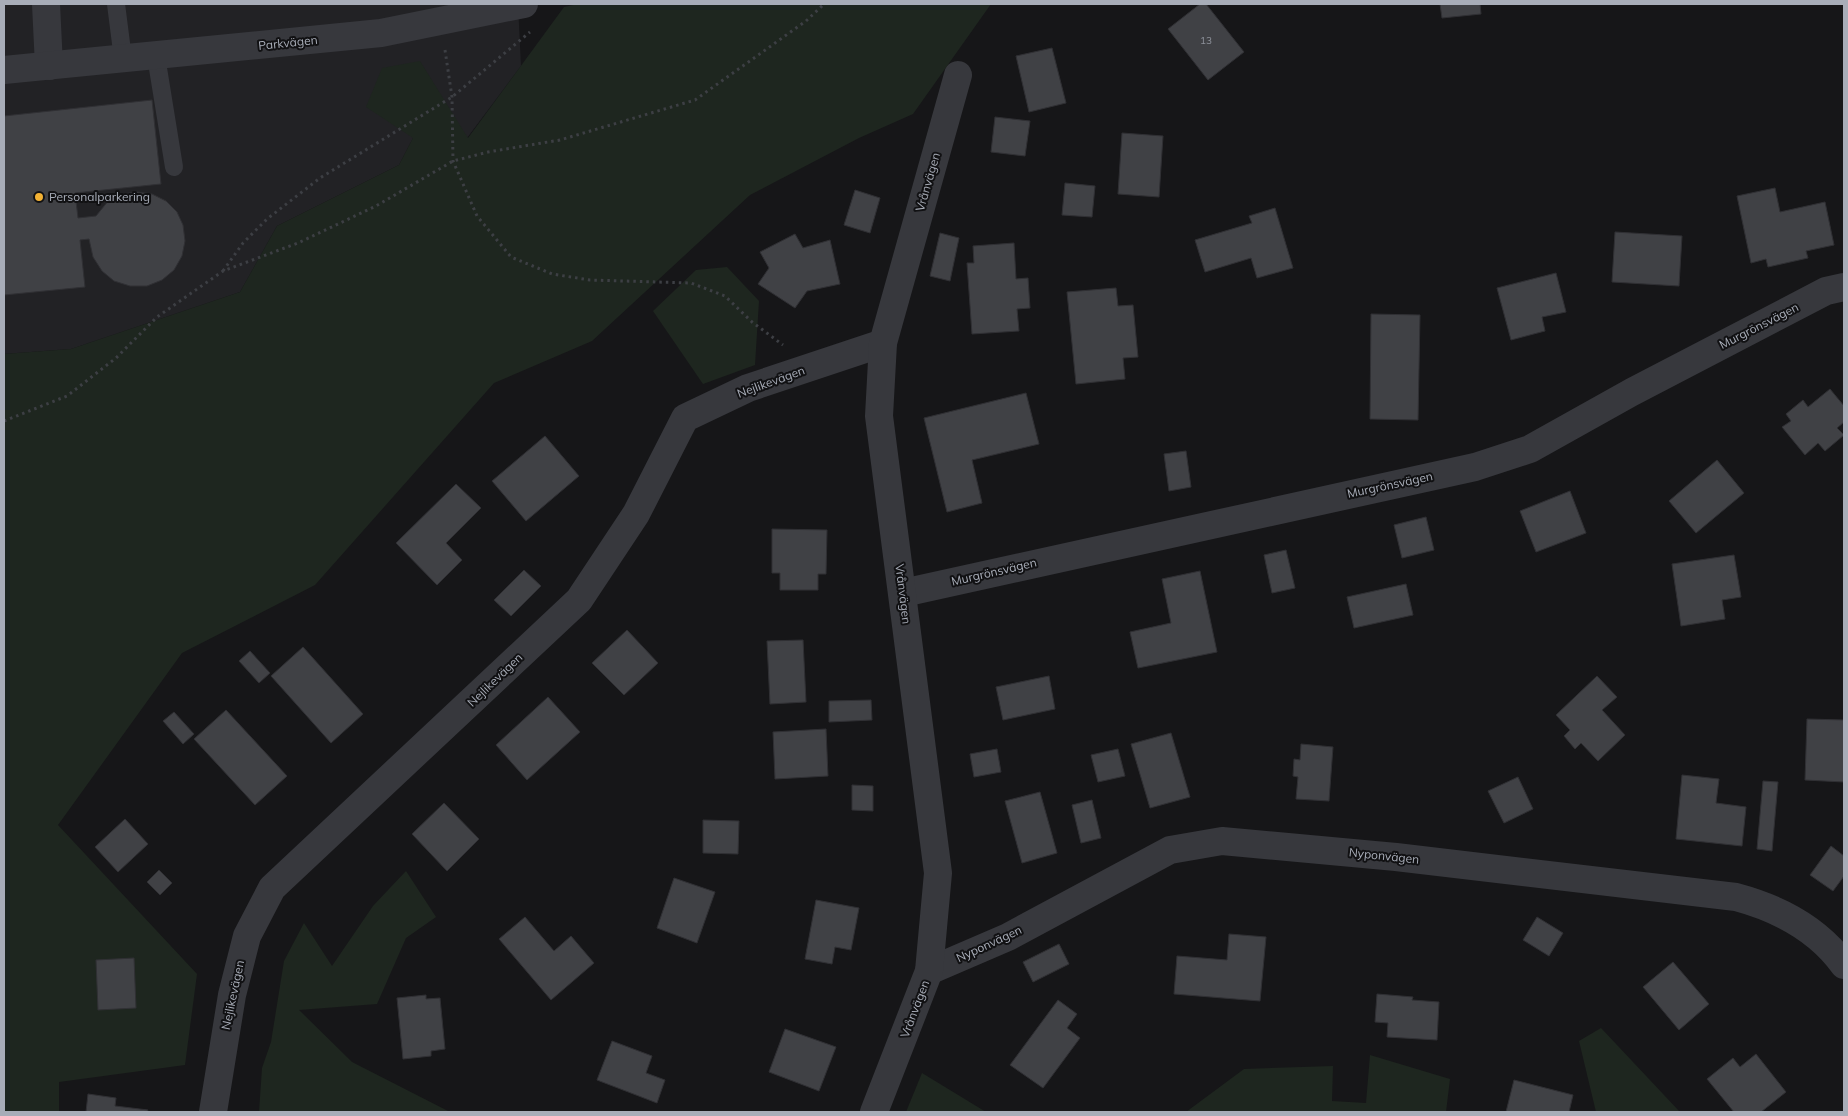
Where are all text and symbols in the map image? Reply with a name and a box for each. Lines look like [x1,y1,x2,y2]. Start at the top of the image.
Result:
street label: Parkvägen [258,32,318,53]
house number: 13 [1200,34,1212,47]
street label: Vrånvägen [912,151,943,213]
place label: Personalparkering [49,189,150,204]
marker: Personalparkering [33,191,45,203]
street label: Murgrönsvägen [1717,299,1801,352]
street label: Nejlikevägen [735,362,807,401]
street label: Murgrönsvägen [1346,468,1434,501]
street label: Murgrönsvägen [950,554,1038,589]
street label: Vrånvägen [892,563,915,625]
street label: Nejlikevägen [464,650,525,710]
street label: Nyponvägen [1348,844,1420,867]
street label: Nyponvägen [954,922,1024,965]
street label: Nejlikevägen [218,959,247,1031]
street label: Vrånvägen [897,978,932,1040]

